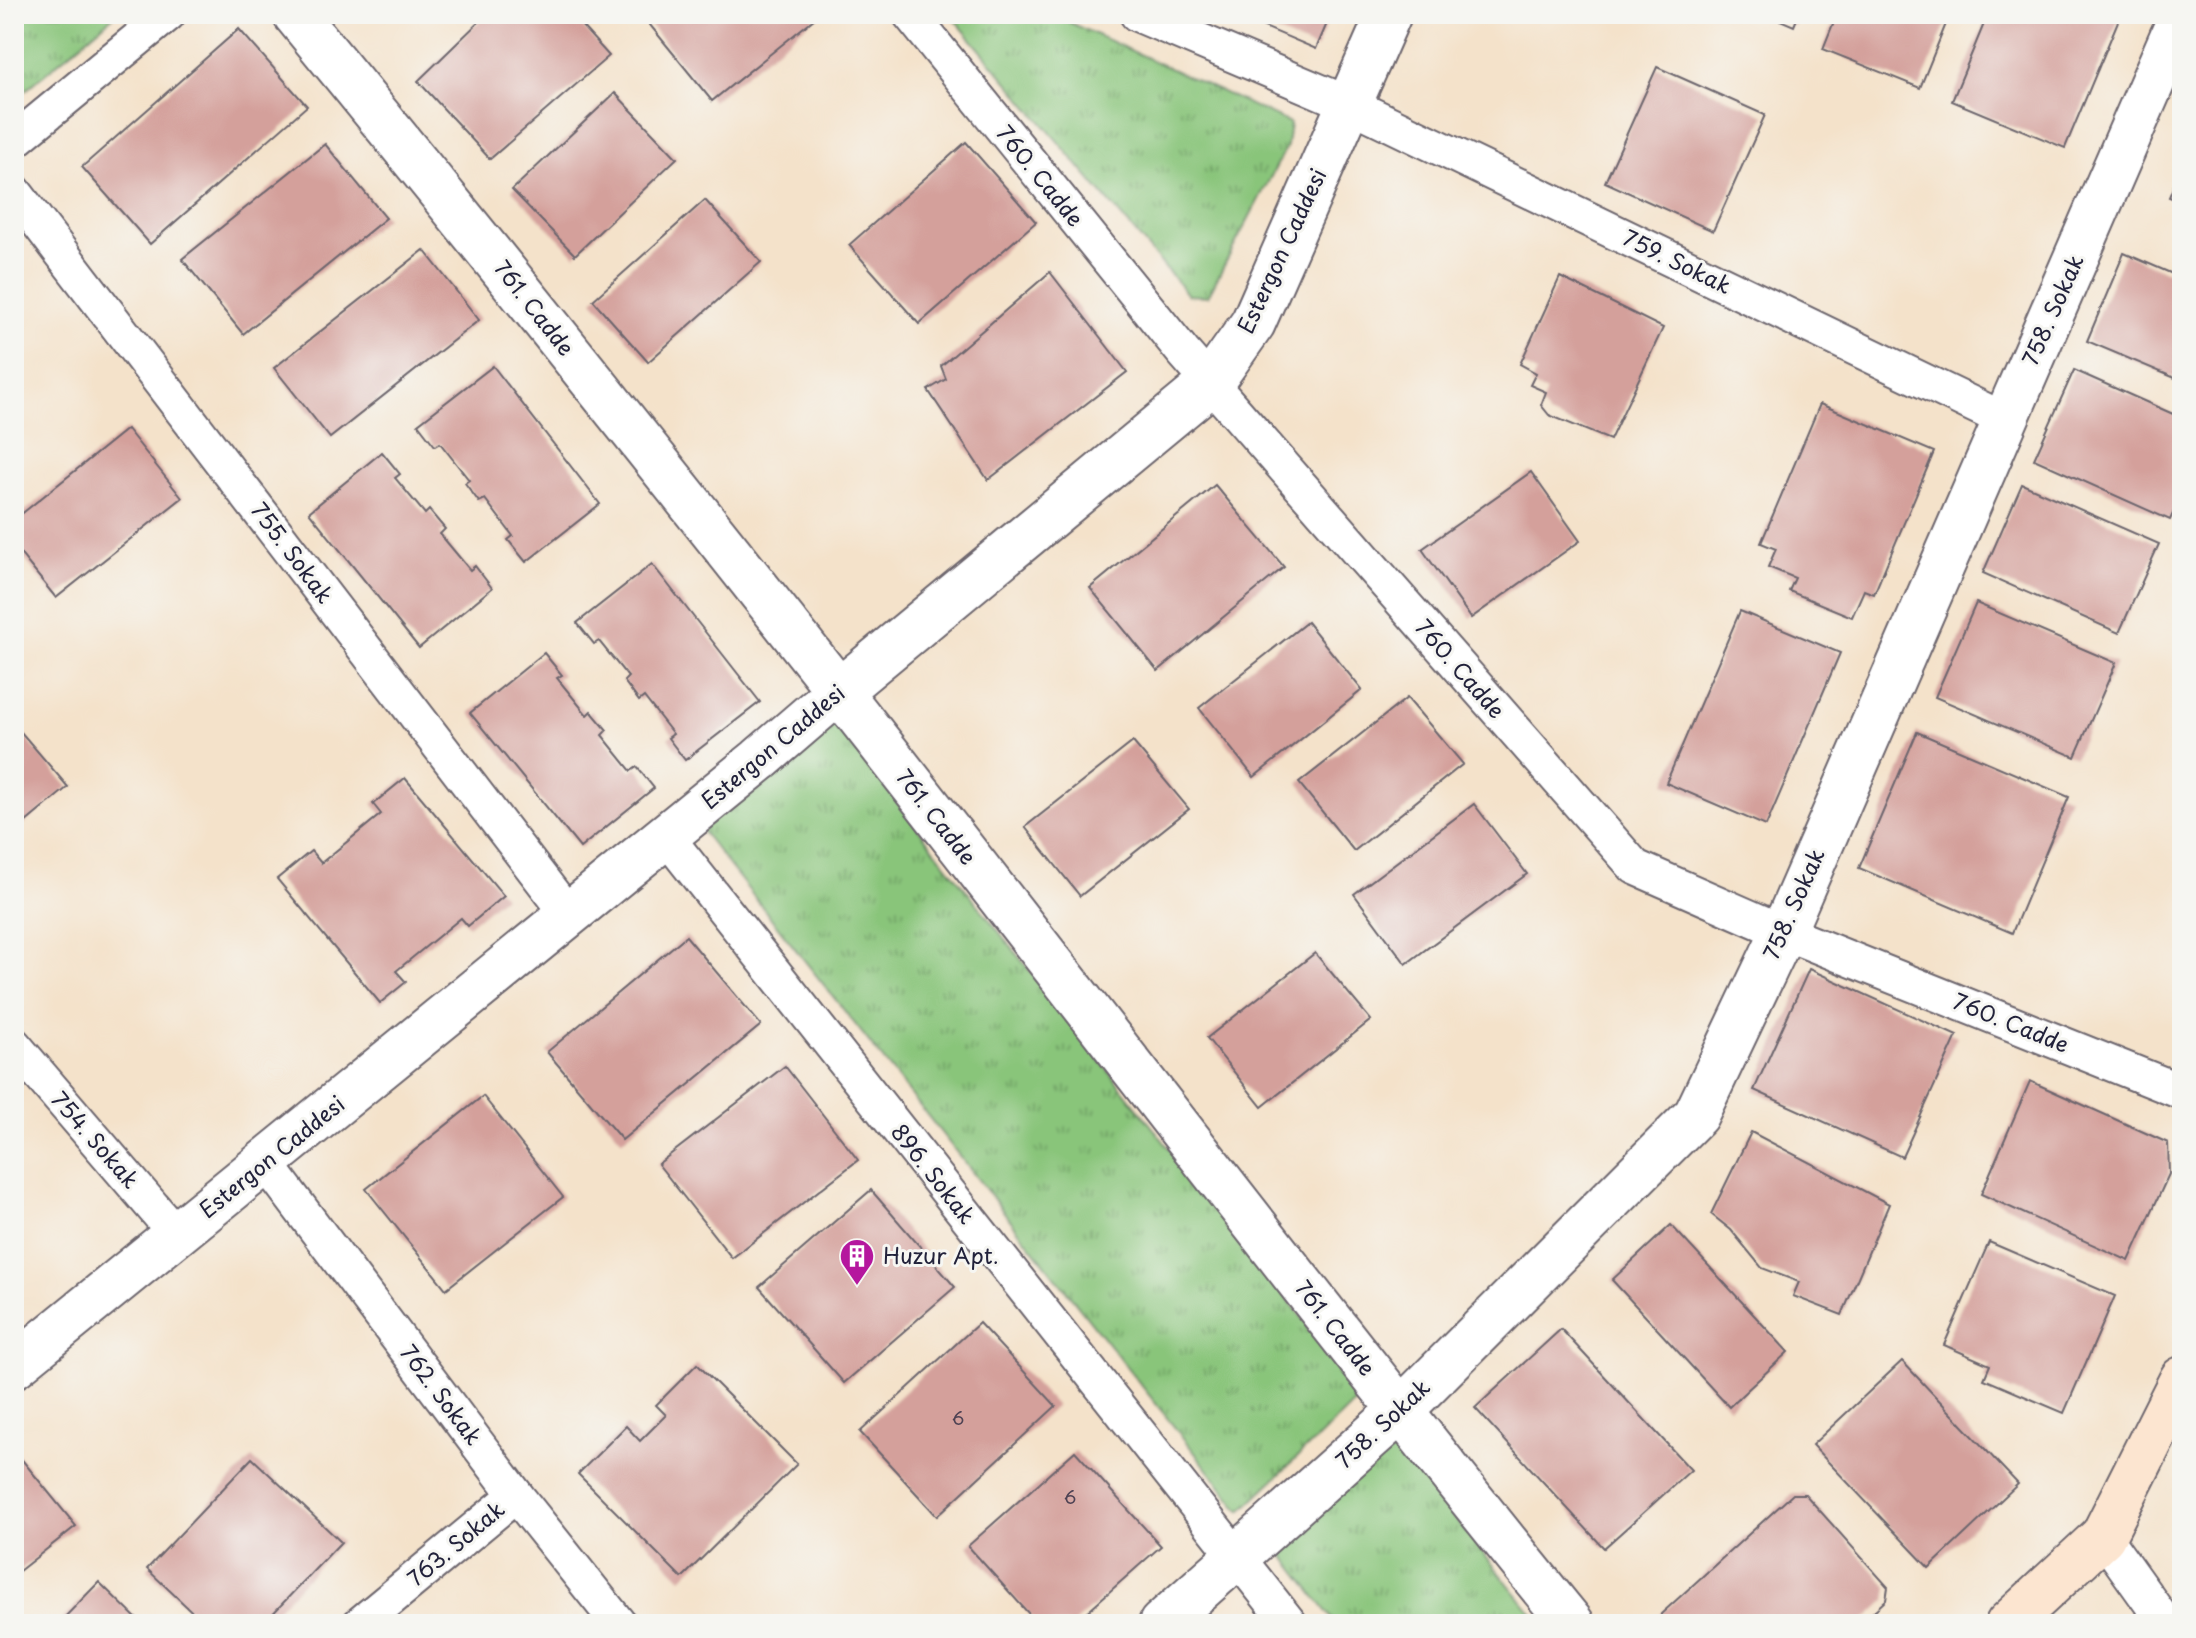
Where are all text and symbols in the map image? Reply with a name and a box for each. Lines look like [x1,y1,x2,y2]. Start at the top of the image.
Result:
street label: 760. Cadde [990,117,1092,233]
street label: Estergon Caddesi [1228,162,1333,338]
street label: 759. Sokak [1618,220,1738,301]
street label: 758. Sokak [2012,248,2091,370]
street label: 761. Cadde [487,252,583,362]
street label: 755. Sokak [244,495,342,610]
street label: 760. Cadde [1409,611,1514,725]
street label: Estergon Caddesi [693,676,851,816]
street label: 761. Cadde [889,761,985,871]
street label: 758. Sokak [1753,842,1832,964]
street label: 760. Cadde [1949,983,2074,1060]
street label: 754. Sokak [45,1083,148,1195]
street label: Estergon Caddesi [191,1087,351,1225]
street label: 896. Sokak [884,1116,984,1231]
building icon: Huzur Apt. [838,1237,876,1287]
place label: Huzur Apt. [883,1238,999,1271]
street label: 761. Cadde [1288,1272,1384,1382]
street label: 762. Sokak [393,1337,491,1452]
street label: 758. Sokak [1327,1370,1437,1475]
house number: 6 [952,1404,964,1431]
house number: 6 [1064,1483,1076,1510]
street label: 763. Sokak [399,1492,511,1593]

